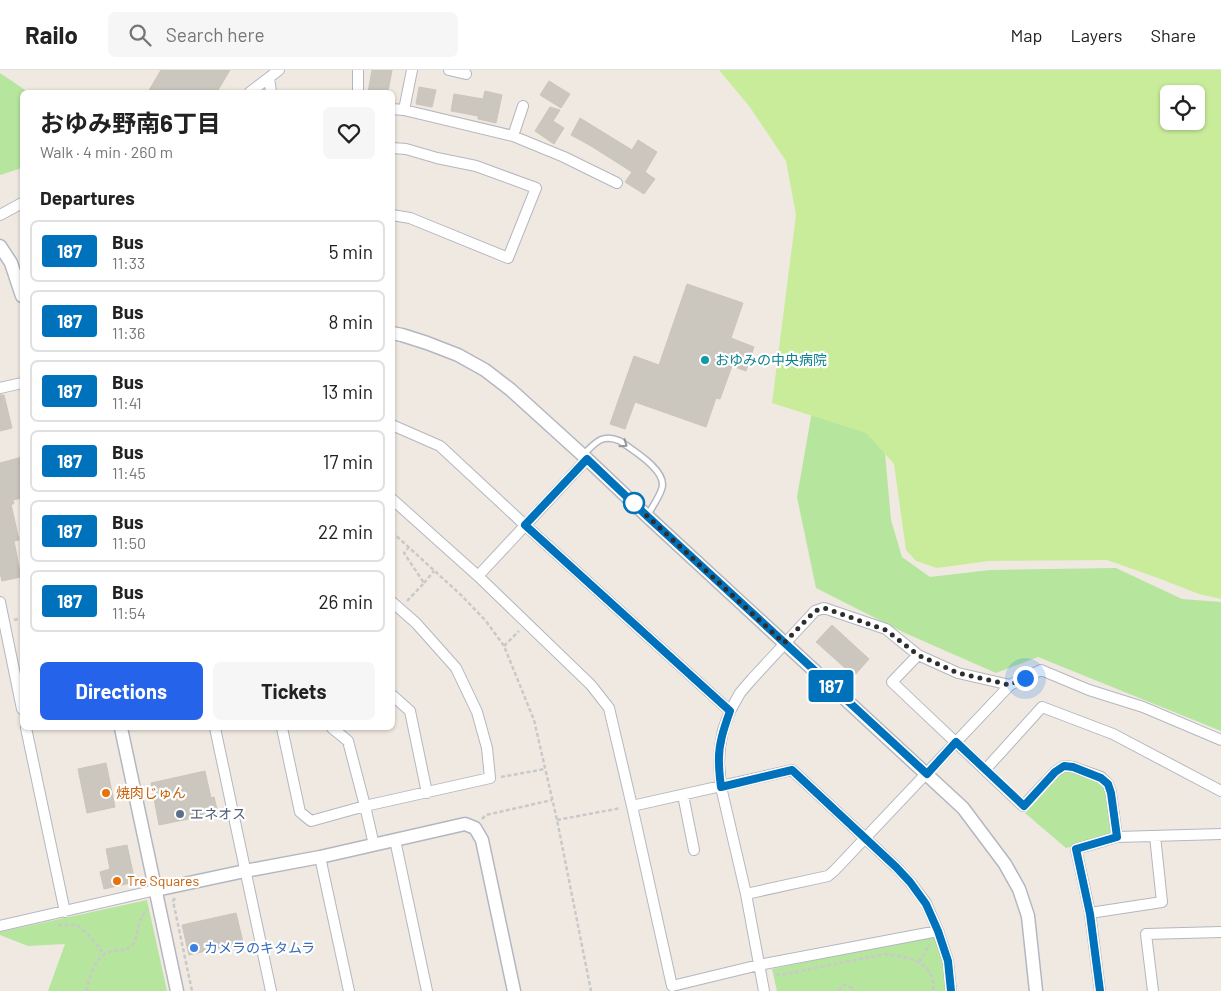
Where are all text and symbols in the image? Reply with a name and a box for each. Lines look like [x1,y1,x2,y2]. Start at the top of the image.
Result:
search box [108,12,458,57]
text: Railo [25,20,78,49]
icon: search [126,21,154,49]
text: Search here [166,23,265,46]
text: Map [1010,24,1042,46]
text: Layers [1070,24,1123,46]
text: Share [1151,24,1196,46]
map controls [1160,85,1205,130]
button: locate [1160,85,1205,130]
button: heart [323,107,375,159]
text: おゆみ野南6丁目 [40,108,221,137]
text: Walk · 4 min · 260 m [40,142,173,161]
text: Departures [40,186,135,209]
text: Bus [112,230,144,253]
text: 187 [57,240,82,262]
text: 5 min [329,240,373,263]
text: 11:33 [112,253,145,272]
text: Bus [112,300,144,323]
text: 187 [57,310,82,332]
text: 8 min [329,310,373,333]
text: 11:36 [112,323,145,342]
place label: おゆみの中央病院 [715,351,827,368]
marker: おゆみの中央病院 [699,354,711,366]
text: Bus [112,370,144,393]
text: 187 [57,380,82,402]
text: 13 min [322,380,373,403]
text: 11:41 [112,393,142,412]
one-way arrow [618,438,627,447]
text: Bus [112,440,144,463]
text: 187 [57,450,82,472]
text: 17 min [323,450,373,473]
text: 11:45 [112,463,146,482]
unlabelled marker [623,492,645,514]
text: Bus [112,510,144,533]
text: 187 [57,520,82,542]
text: 22 min [318,520,373,543]
text: 11:50 [112,533,146,552]
text: Bus [112,580,144,603]
text: 187 [57,590,82,612]
text: 26 min [318,590,373,613]
text: 11:54 [112,603,146,622]
button: Directions [40,662,203,720]
button: Tickets [213,662,375,720]
your location [1013,666,1038,691]
line badge: 187 [802,670,860,702]
text: 187 [818,675,844,697]
place label: 焼肉じゅん [116,784,186,801]
marker: 焼肉じゅん [100,787,112,799]
place label: エネオス [190,805,246,822]
marker: エネオス [174,808,186,820]
place label: Tre Squares [127,872,199,889]
marker: Tre Squares [111,875,123,887]
place label: カメラのキタムラ [204,939,315,956]
marker: カメラのキタムラ [188,942,200,954]

